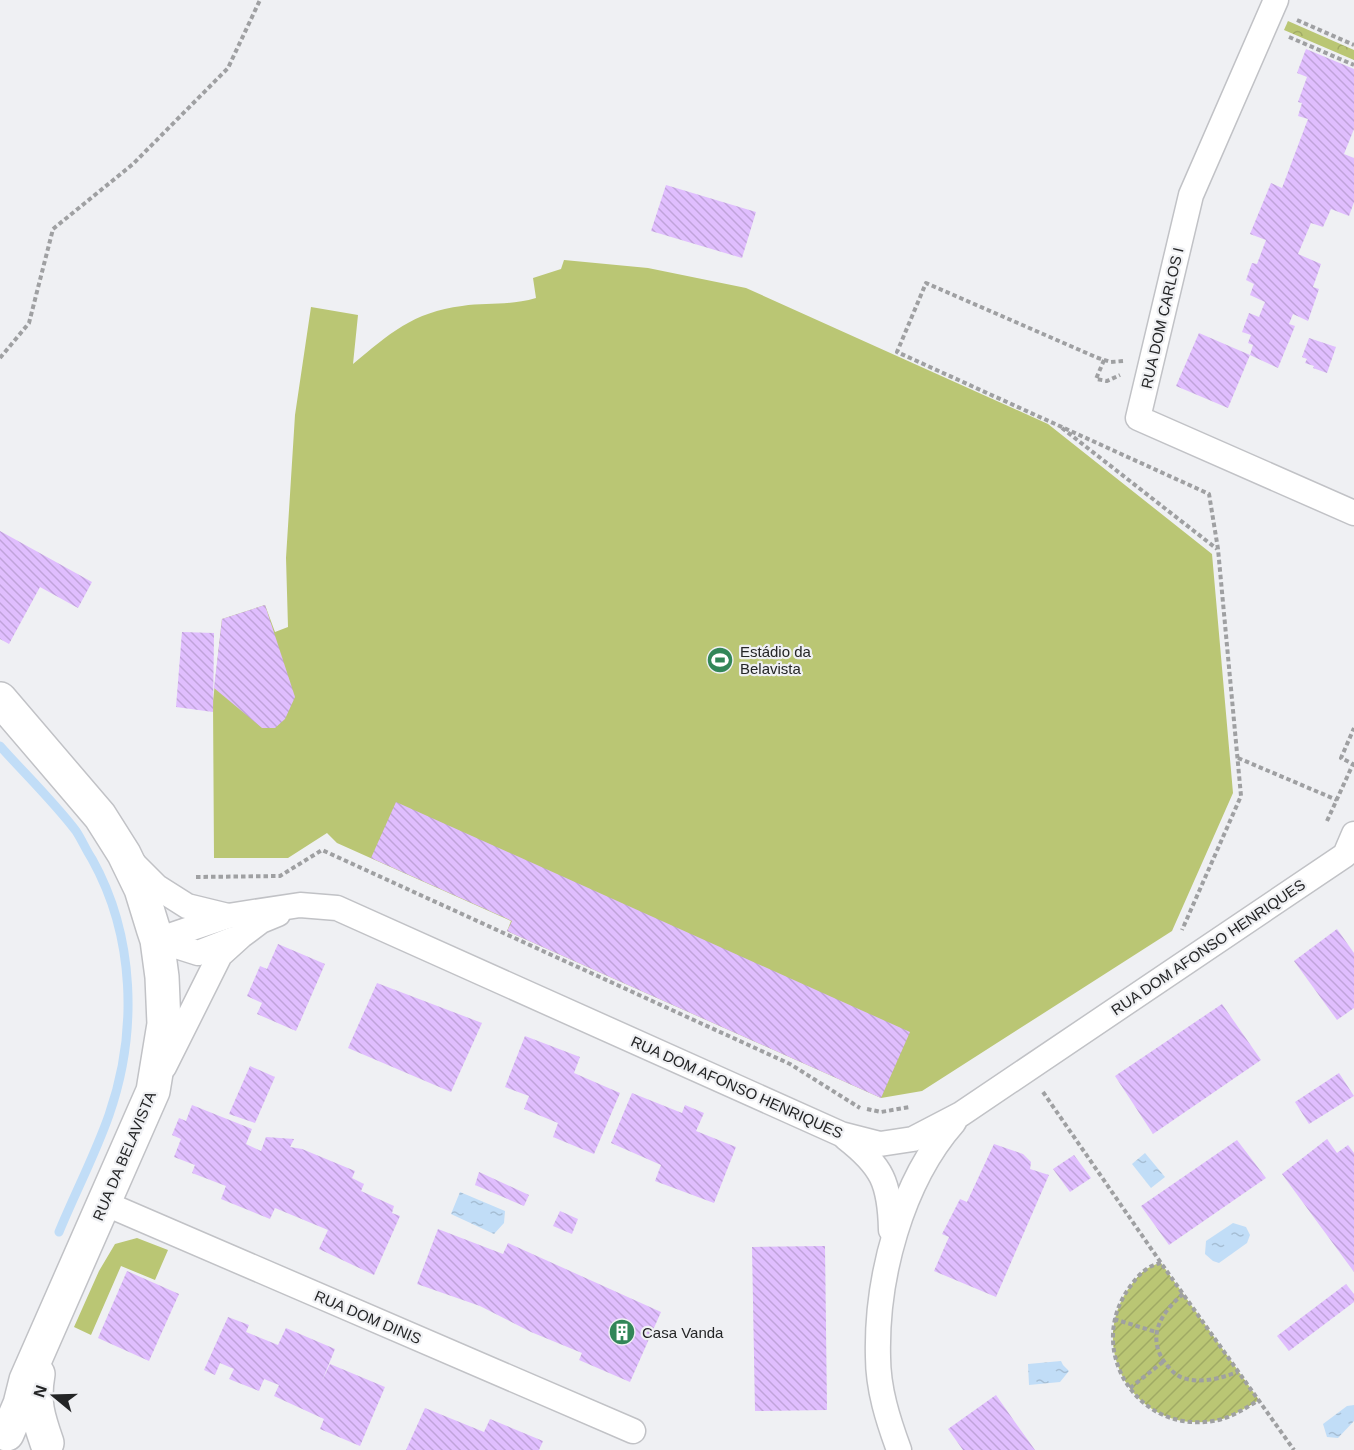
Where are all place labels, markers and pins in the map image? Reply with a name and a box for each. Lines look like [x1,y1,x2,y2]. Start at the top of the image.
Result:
place label: Estádio da Belavista [740,643,812,677]
sports icon: Estádio da Belavista [705,645,735,675]
building icon: Casa Vanda [607,1317,637,1347]
place label: Casa Vanda [642,1324,724,1341]

